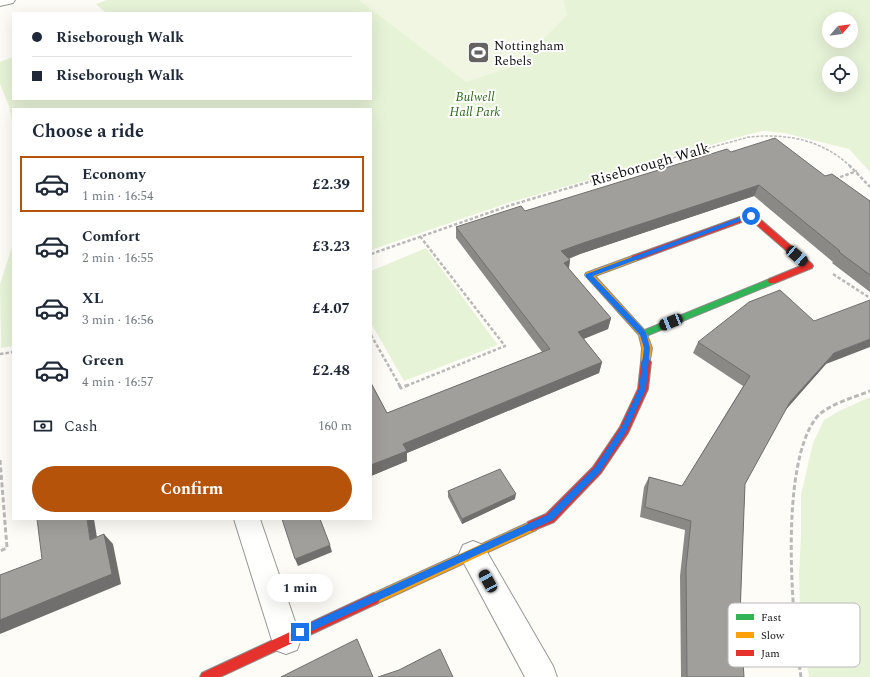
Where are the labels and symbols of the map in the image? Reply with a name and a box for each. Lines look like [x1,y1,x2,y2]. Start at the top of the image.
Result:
north arrow [822,12,858,48]
place label: Nottingham Rebels [494,36,564,71]
sports icon: Nottingham Rebels [466,39,492,65]
park label: Bulwell Hall Park [450,87,500,122]
street label: Riseborough Walk [588,137,712,192]
route start [742,207,760,225]
car [784,244,810,268]
car [658,312,684,332]
car [477,568,499,594]
callout: 1 min [267,574,333,602]
legend [728,603,860,667]
text: Fast [761,609,782,626]
route end [291,623,309,641]
text: Slow [761,627,785,644]
text: Jam [761,645,780,662]

